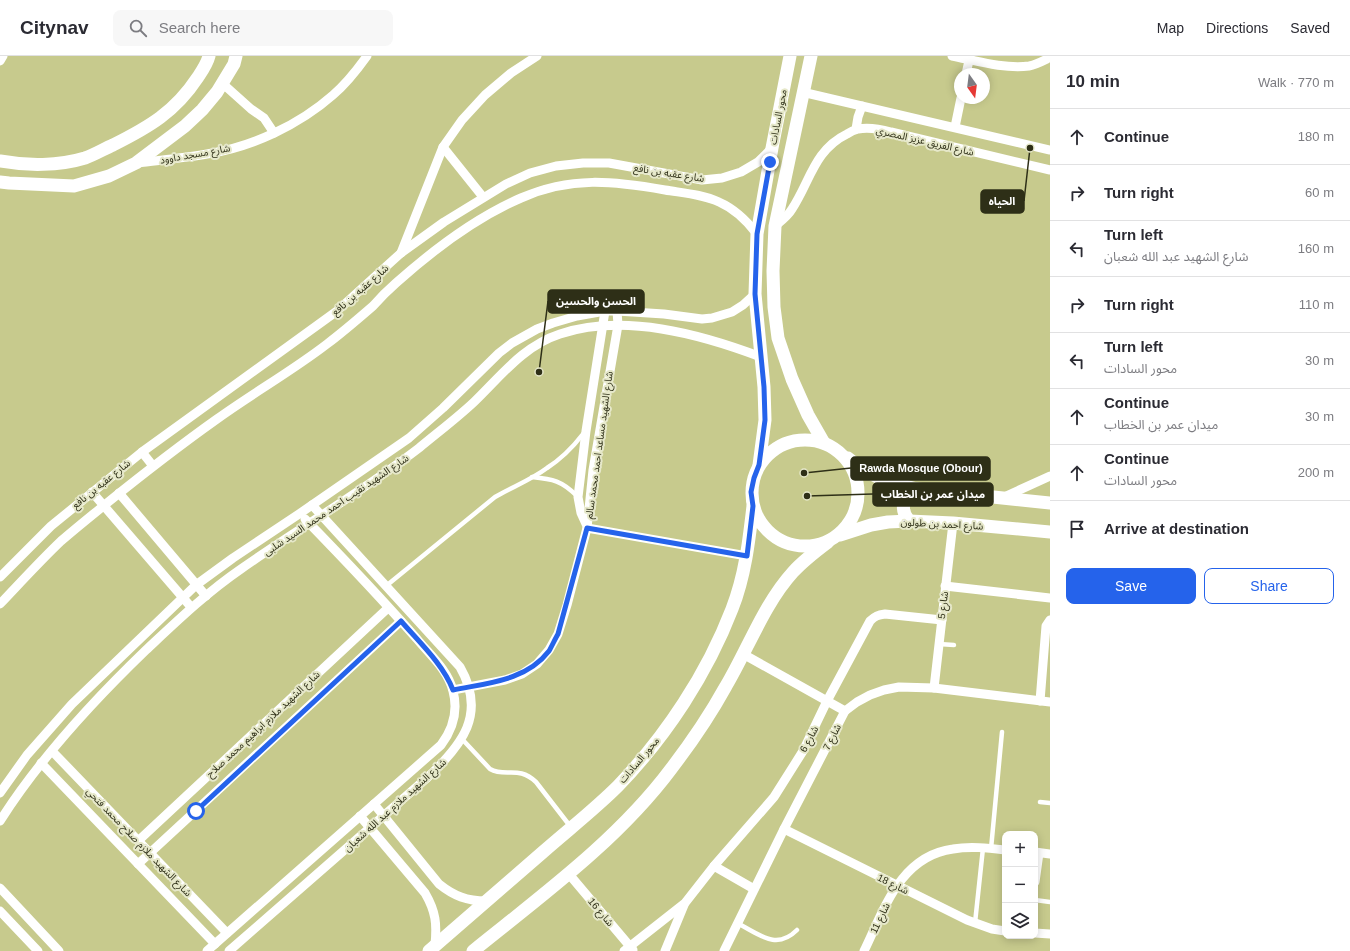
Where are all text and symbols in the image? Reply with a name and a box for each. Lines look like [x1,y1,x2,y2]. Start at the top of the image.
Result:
search box [113,10,393,46]
text: Citynav [20,17,89,38]
icon: search [127,17,149,39]
text: Search here [159,19,240,36]
text: Map [1157,20,1184,36]
text: Directions [1206,20,1268,36]
text: Saved [1290,20,1330,36]
north arrow [954,68,990,104]
text: 10 min [1066,72,1120,91]
text: Walk · 770 m [1258,75,1334,90]
street label: محور السادات [767,88,790,146]
street label: شارع الفريق عزيز المصري [875,124,975,160]
icon: ahead [1066,126,1088,148]
text: Continue [1104,128,1169,145]
text: 180 m [1298,129,1334,144]
street label: شارع مسجد داوود [159,142,232,168]
route end [761,153,779,171]
street label: شارع عقبه بن نافع [633,162,705,186]
icon: right [1066,182,1088,204]
text: Turn right [1104,184,1174,201]
text: 60 m [1305,185,1334,200]
callout: الحياه [981,190,1024,213]
text: الحياه [989,195,1015,208]
text: Turn left [1104,226,1163,243]
icon: left [1066,238,1088,260]
text: 160 m [1298,241,1334,256]
text: شارع الشهيد عبد الله شعبان [1104,249,1248,264]
street label: شارع عقبه بن نافع [329,262,392,319]
callout: الحسن والحسين [548,290,644,313]
icon: right [1066,294,1088,316]
text: الحسن والحسين [556,295,636,308]
text: Turn right [1104,296,1174,313]
text: 110 m [1299,297,1334,312]
text: Turn left [1104,338,1163,355]
icon: left [1066,350,1088,372]
text: 30 m [1305,353,1334,368]
text: محور السادات [1104,361,1177,376]
street label: شارع الشهيد مساعد احمد محمد سالم [583,370,617,520]
text: Continue [1104,394,1169,411]
icon: ahead [1066,406,1088,428]
text: 30 m [1305,409,1334,424]
text: ميدان عمر بن الخطاب [1104,417,1218,432]
text: Continue [1104,450,1169,467]
street label: شارع الشهيد نقيب احمد محمد السيد شلبى [261,452,412,559]
street label: شارع عقبه بن نافع [70,457,134,512]
callout: Rawda Mosque (Obour) [851,457,990,480]
text: Rawda Mosque (Obour) [859,462,983,474]
icon: ahead [1066,462,1088,484]
text: 200 m [1298,465,1334,480]
text: محور السادات [1104,473,1177,488]
callout: ميدان عمر بن الخطاب [873,483,993,506]
text: ميدان عمر بن الخطاب [881,488,985,501]
street label: شارع احمد بن طولون [900,516,984,534]
icon: arrive [1066,518,1088,540]
text: Arrive at destination [1104,520,1249,537]
button: Save [1066,568,1196,604]
button: Share [1204,568,1334,604]
street label: شارع 5 [936,590,952,620]
street label: شارع الشهيد ملازم ابراهيم محمد صلاح [204,668,324,782]
street label: شارع 7 [821,722,845,753]
street label: شارع 6 [798,724,822,755]
street label: محور السادات [617,735,662,786]
street label: شارع الشهيد ملازم عبد الله شعبان [342,756,450,856]
street label: شارع الشهيد ملازم صلاح محمد فتحي [82,786,194,901]
route start [187,802,205,820]
map controls [1002,831,1038,939]
button: + [1002,831,1038,867]
button: − [1002,867,1038,903]
street label: شارع 18 [875,872,911,898]
street label: شارع 16 [585,896,616,930]
street label: شارع 11 [868,901,894,936]
button: layers [1002,903,1038,939]

